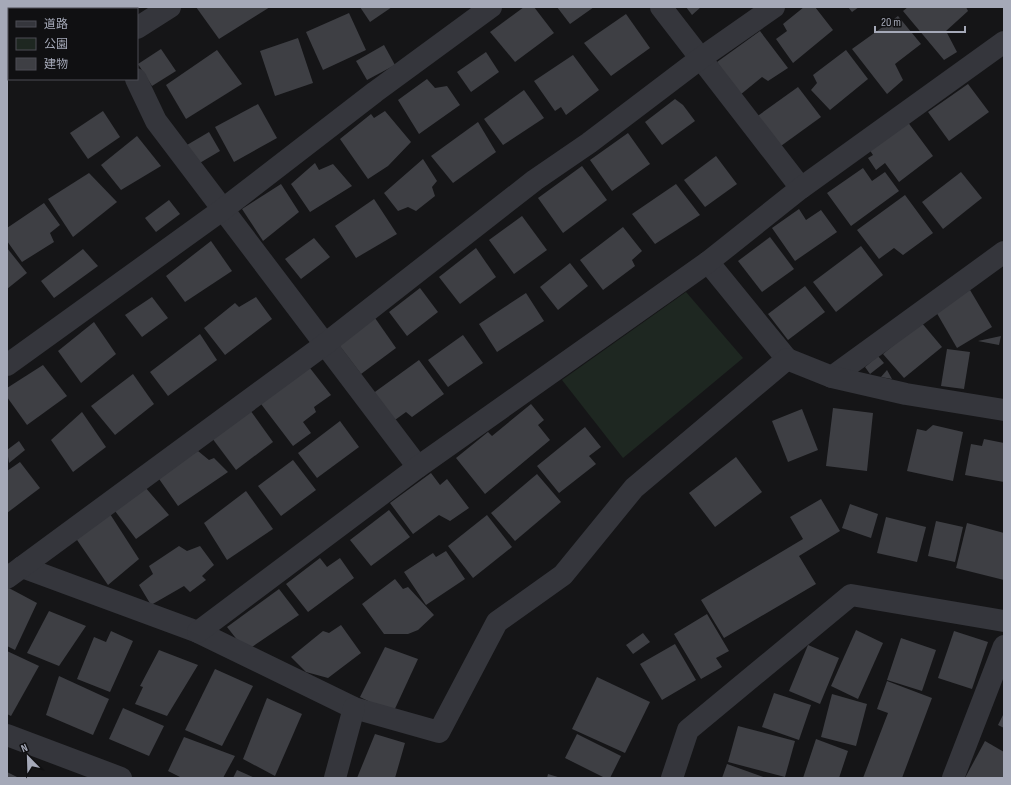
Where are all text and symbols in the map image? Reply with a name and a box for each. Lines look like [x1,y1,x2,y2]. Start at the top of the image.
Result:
legend [8,8,138,80]
scale bar [875,8,965,34]
text: 20 m [881,15,901,30]
text: 道路 [44,17,68,32]
text: 公園 [44,37,68,52]
text: 建物 [44,57,68,72]
north arrow [8,737,48,777]
text: N [19,741,30,755]

